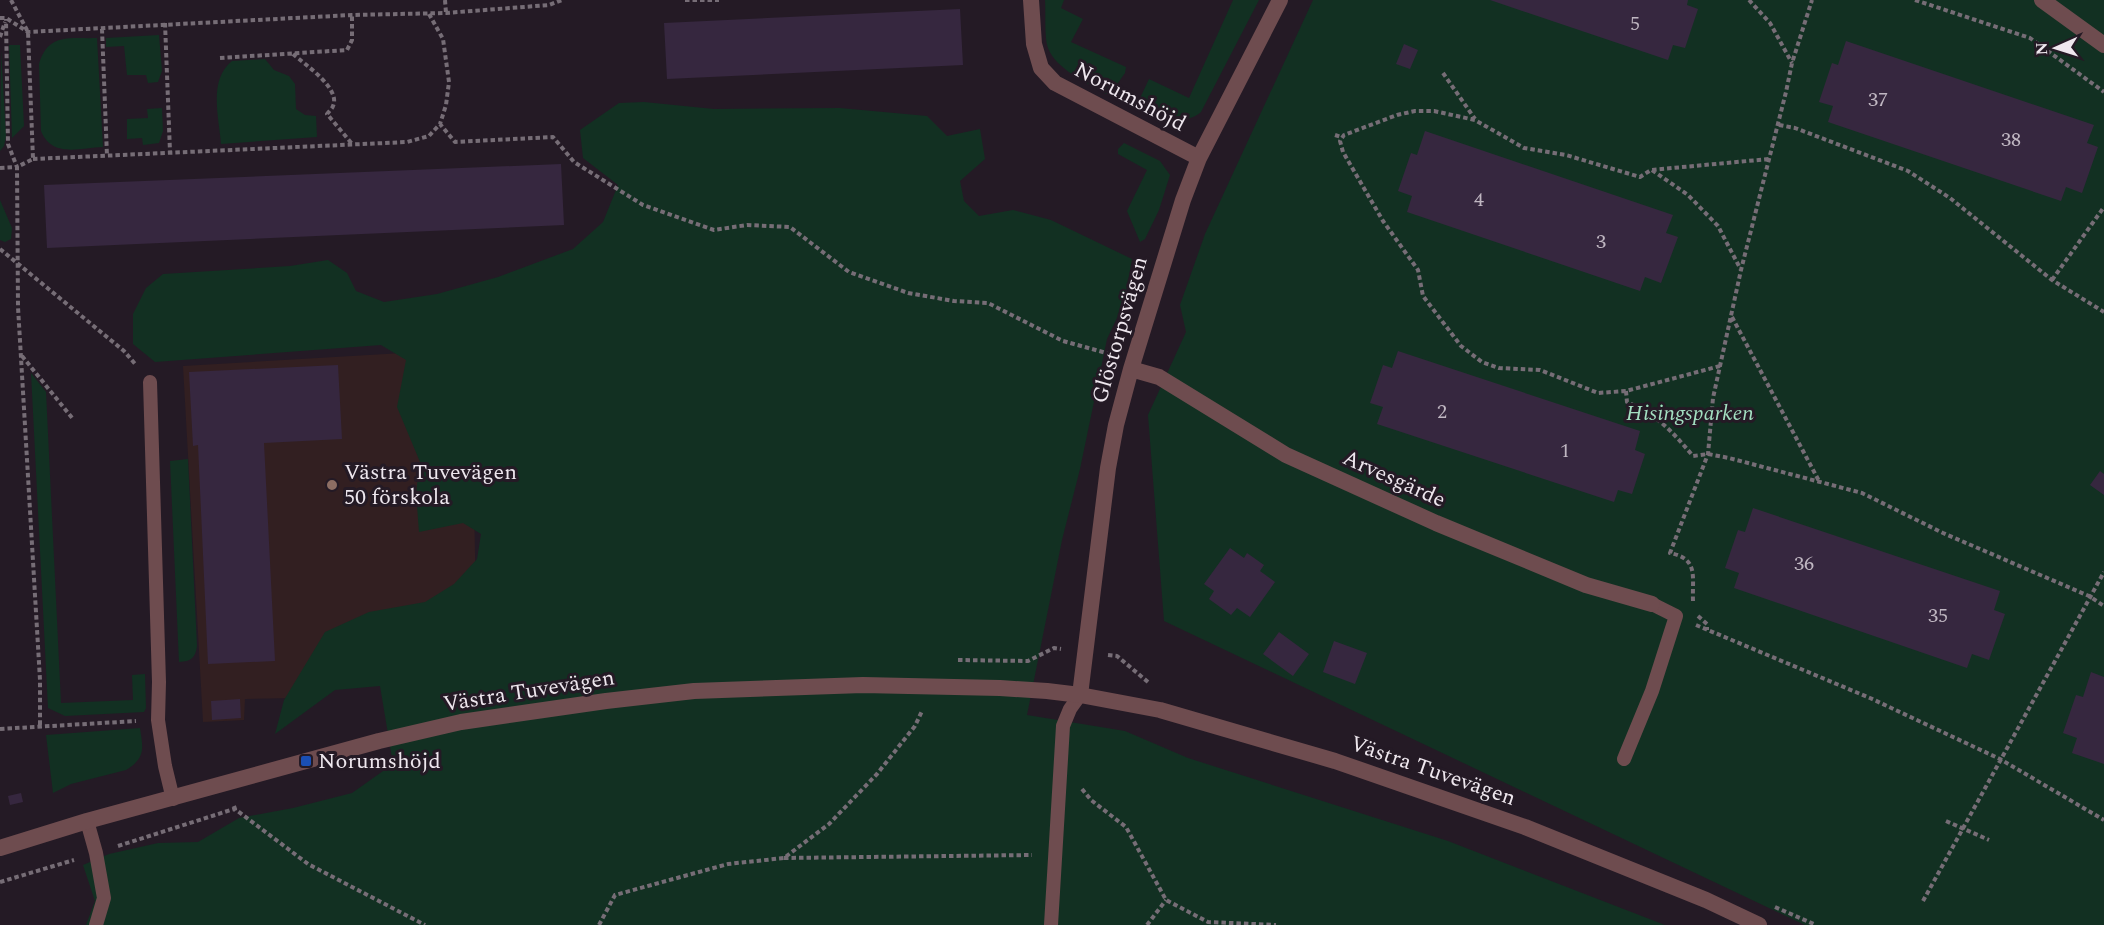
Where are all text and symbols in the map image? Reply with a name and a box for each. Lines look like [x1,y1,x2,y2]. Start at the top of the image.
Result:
house number: 5 [1630,9,1640,39]
north arrow [2026,18,2086,78]
text: N [2030,42,2054,56]
street label: Norumshöjd [1068,54,1192,140]
house number: 37 [1868,85,1888,115]
house number: 38 [2001,125,2021,155]
house number: 4 [1474,185,1484,215]
house number: 3 [1596,227,1606,257]
street label: Glöstorpsvägen [1083,253,1157,407]
house number: 2 [1437,397,1447,427]
park label: Hisingsparken [1626,397,1754,430]
house number: 1 [1560,436,1570,466]
street label: Arvesgärde [1337,442,1451,516]
place label: Västra Tuvevägen 50 förskola [344,456,517,514]
marker: Västra Tuvevägen 50 förskola [325,478,339,492]
house number: 36 [1794,549,1814,579]
house number: 35 [1928,601,1948,631]
street label: Västra Tuvevägen [441,661,617,721]
street label: Västra Tuvevägen [1346,727,1520,815]
place label: Norumshöjd [318,745,441,778]
marker: Norumshöjd [299,754,313,768]

